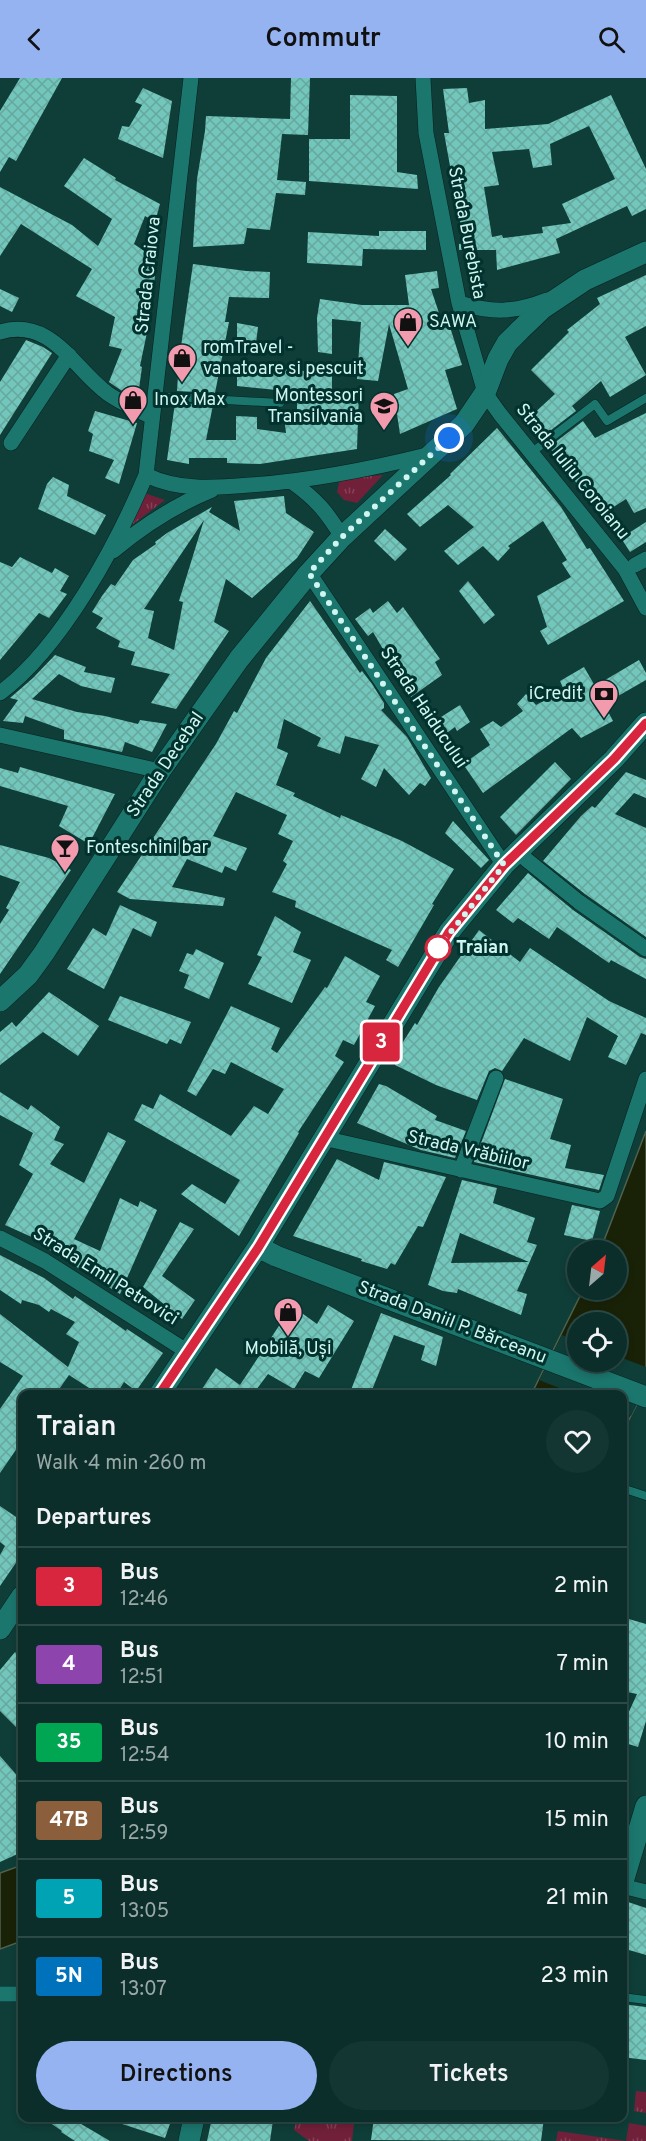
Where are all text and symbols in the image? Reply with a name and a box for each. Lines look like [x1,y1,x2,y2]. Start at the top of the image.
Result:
text: Commutr [265,22,381,56]
icon: back [18,23,51,56]
icon: search [595,23,628,56]
street label: Strada Burebista [442,165,490,301]
street label: Strada Craiova [131,215,167,335]
shop icon: SAWA [392,306,424,348]
place label: SAWA [429,311,477,334]
place label: romTravel - vanatoare si pescuit [203,337,364,381]
shop icon: romTravel - vanatoare si pescuit [166,342,198,384]
shop icon: Inox Max [117,384,149,426]
place label: Montessori Transilvania [267,385,363,429]
place label: Inox Max [154,389,226,412]
school or university icon: Montessori Transilvania [368,390,400,432]
street label: Strada Iuliu Coroianu [510,399,634,545]
your location [434,423,464,453]
street label: Strada Haiducului [374,643,472,773]
bank icon: iCredit [588,678,620,720]
place label: iCredit [529,683,583,706]
street label: Strada Decebal [122,708,210,822]
bar icon: Fonteschini bar [49,832,81,874]
place label: Fonteschini bar [86,837,209,860]
marker: Traian [425,935,451,961]
place label: Traian [456,937,509,960]
line badge: 3 [362,1022,400,1062]
text: 3 [375,1029,387,1056]
street label: Strada Vrăbiilor [405,1126,531,1176]
street label: Strada Emil Petrovici [28,1223,182,1331]
north arrow [567,1240,627,1300]
map controls [567,1240,627,1372]
street label: Strada Daniil P. Bărceanu [354,1276,550,1370]
shop icon: Mobilă, Uși [272,1296,304,1338]
button: locate [567,1312,627,1372]
place label: Mobilă, Uși [245,1338,331,1361]
text: Traian [36,1410,116,1446]
button: heart [546,1410,609,1473]
text: Walk · 4 min · 260 m [36,1451,207,1477]
text: Departures [36,1505,152,1532]
text: Bus [120,1560,159,1587]
text: 3 [63,1573,75,1600]
text: 2 min [554,1573,609,1600]
text: 12:46 [120,1587,169,1613]
text: Bus [120,1638,159,1665]
text: 4 [62,1651,76,1678]
text: 7 min [557,1651,609,1678]
text: 12:51 [120,1665,164,1691]
text: Bus [120,1716,159,1743]
text: 35 [56,1729,82,1756]
text: 10 min [545,1729,609,1756]
text: 12:54 [120,1743,169,1769]
text: Bus [120,1794,159,1821]
text: 47B [49,1807,89,1834]
text: 15 min [545,1807,609,1834]
text: 12:59 [120,1821,168,1847]
text: Bus [120,1872,159,1899]
text: 5 [63,1885,75,1912]
text: 21 min [546,1885,609,1912]
text: 13:05 [120,1899,169,1925]
text: Bus [120,1950,159,1977]
text: 5N [55,1963,83,1990]
text: 23 min [541,1963,609,1990]
text: 13:07 [120,1977,167,2003]
button: Directions [36,2041,317,2110]
button: Tickets [329,2041,609,2110]

